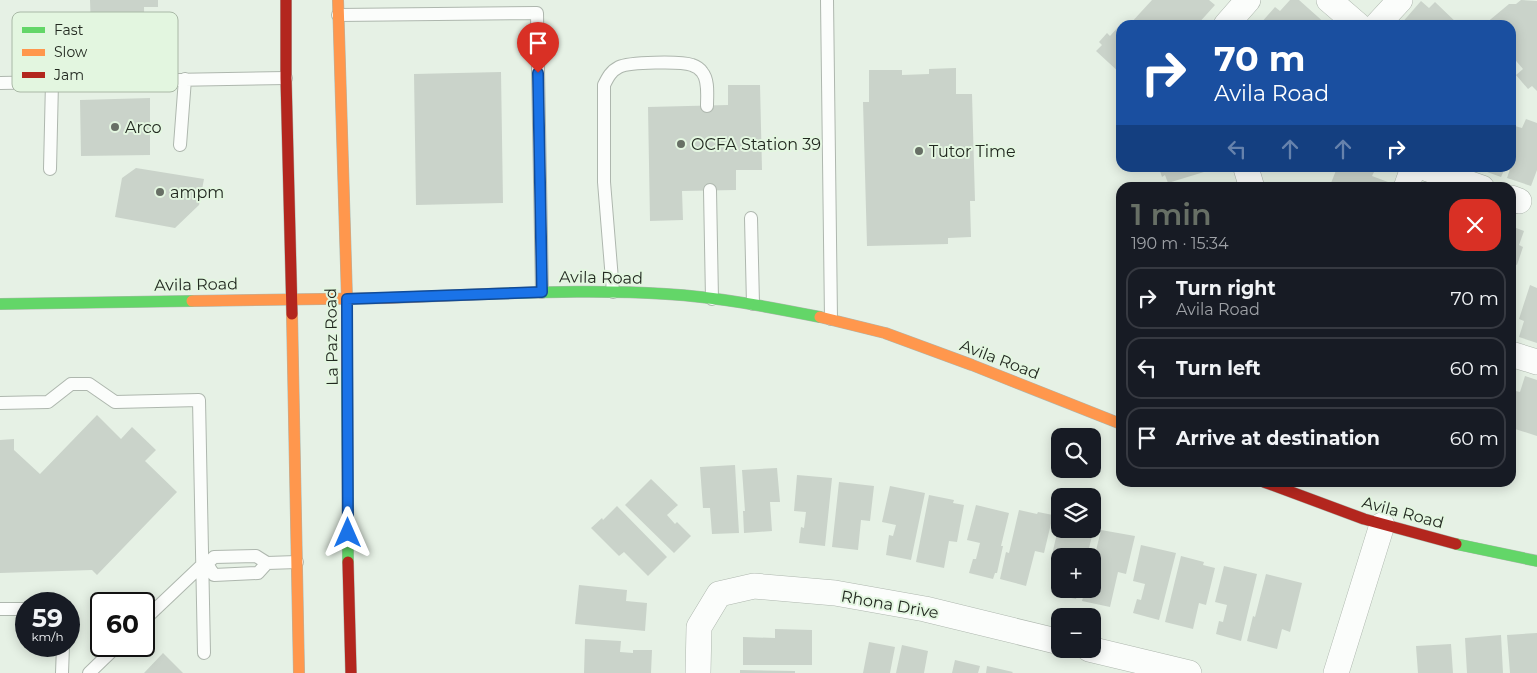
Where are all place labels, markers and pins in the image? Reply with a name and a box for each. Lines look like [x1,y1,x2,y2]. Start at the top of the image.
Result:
pin [517,22,559,73]
place label: Arco [125,118,162,137]
marker: Arco [109,121,121,133]
place label: OCFA Station 39 [691,135,821,154]
marker: OCFA Station 39 [675,138,687,150]
place label: Tutor Time [929,142,1016,161]
marker: Tutor Time [913,145,925,157]
place label: ampm [170,183,224,202]
marker: ampm [154,186,166,198]

